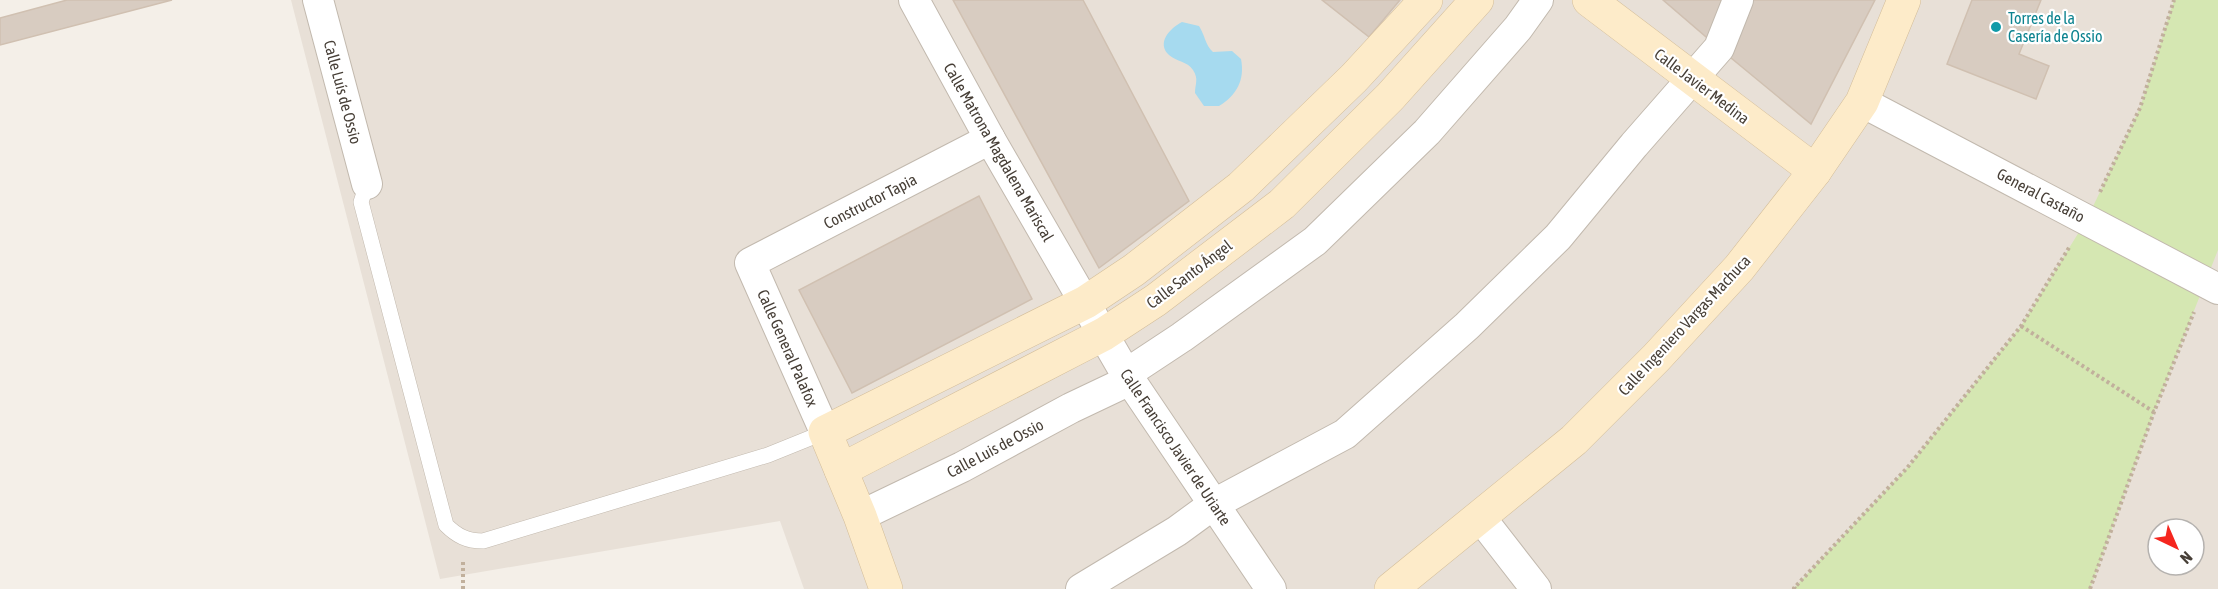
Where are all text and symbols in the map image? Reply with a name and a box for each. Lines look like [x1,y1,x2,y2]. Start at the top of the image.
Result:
place label: Torres de la Casería de Ossio [2008,9,2102,45]
marker: Torres de la Casería de Ossio [1989,20,2003,34]
street label: Calle Luís de Ossio [320,38,366,146]
street label: Calle Javier Medina [1651,45,1753,127]
street label: Calle Matrona Magdalena Mariscal [940,60,1058,246]
street label: General Castaño [1994,164,2088,226]
street label: Constructor Tapia [820,170,920,233]
street label: Calle Santo Ángel [1143,236,1236,313]
street label: Calle Ingeniero Vargas Machuca [1614,251,1754,399]
street label: Calle General Palafox [754,287,822,410]
street label: Calle Francisco Javier de Uriarte [1117,365,1235,529]
street label: Calle Luis de Ossio [944,415,1046,481]
north arrow [2146,517,2206,577]
text: N [2177,548,2196,568]

